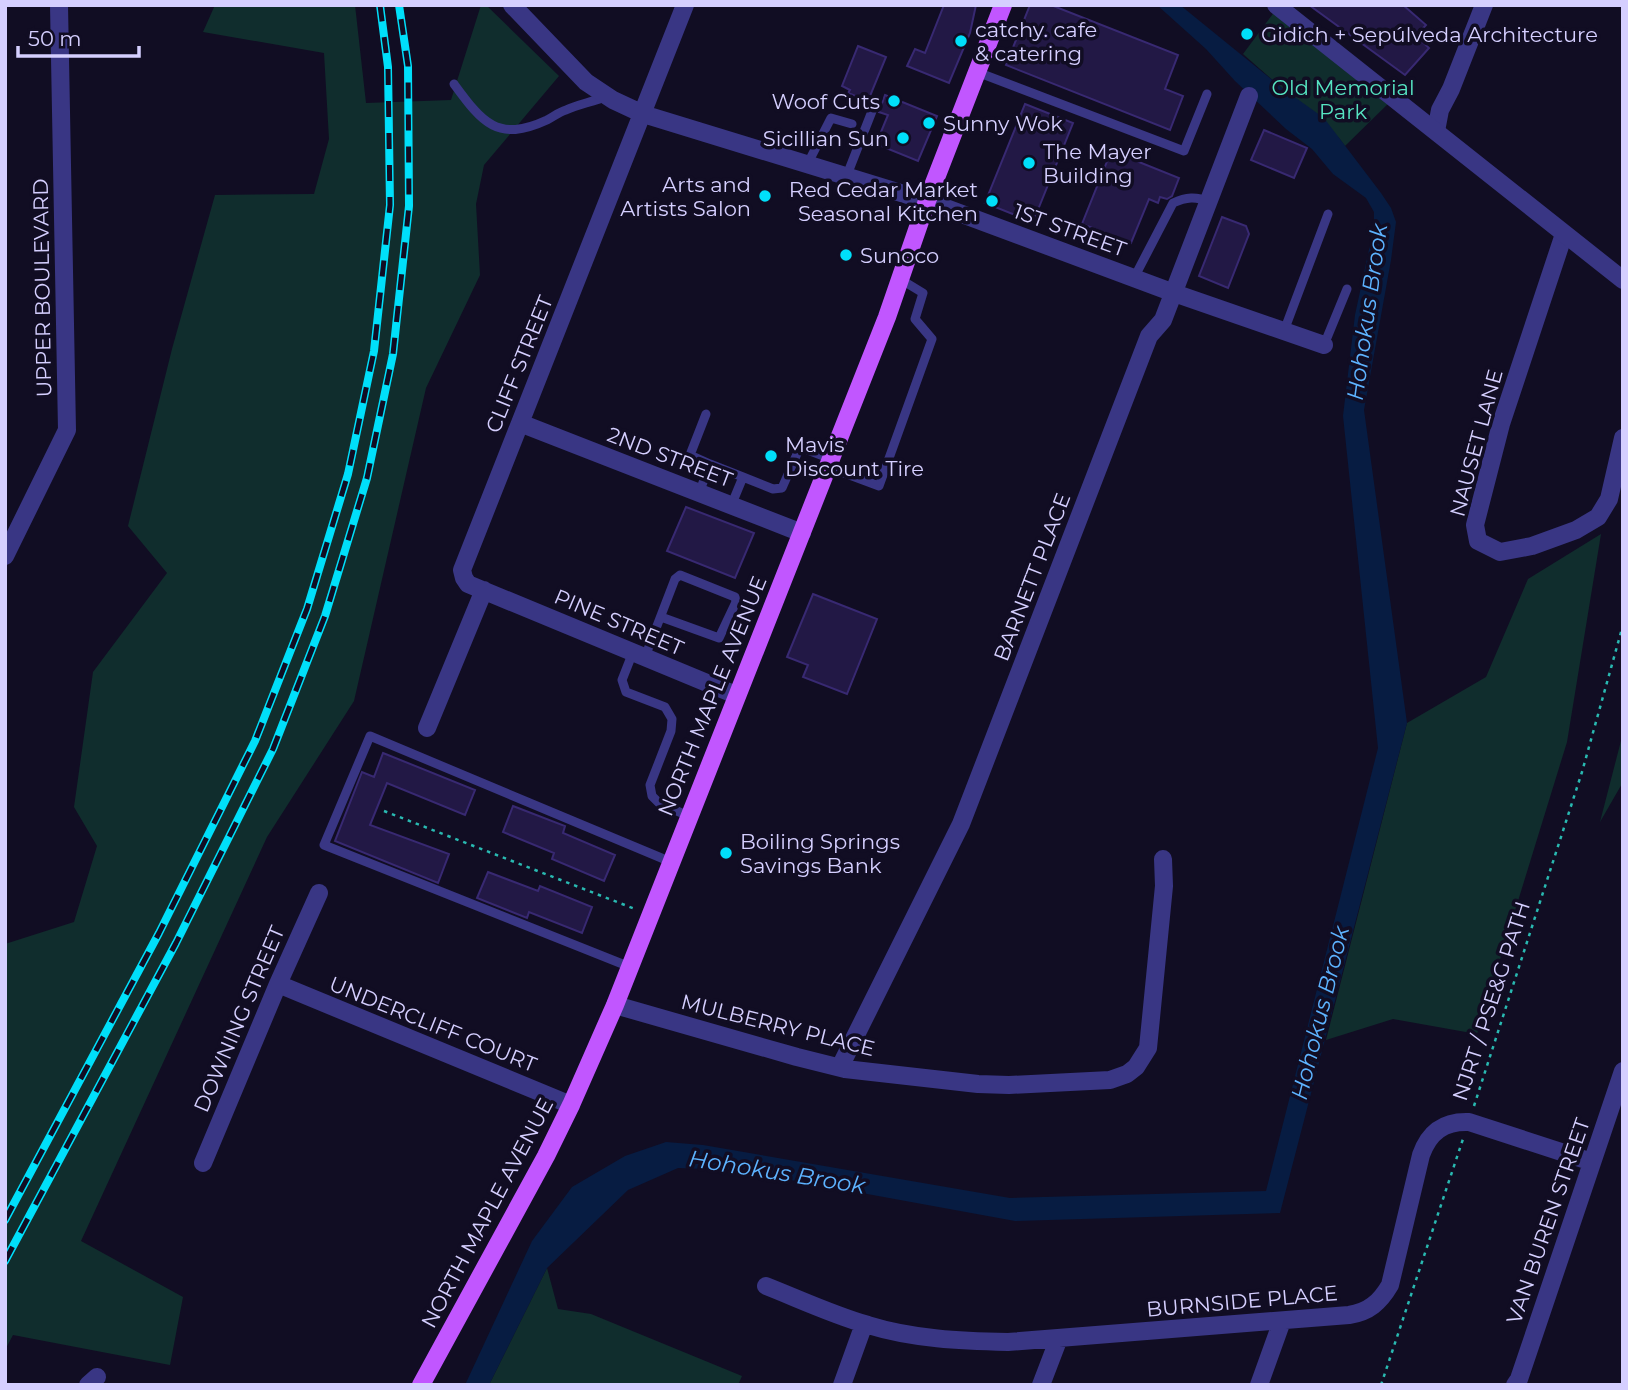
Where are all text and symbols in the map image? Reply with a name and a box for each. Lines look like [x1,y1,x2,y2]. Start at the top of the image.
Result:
scale bar [18,14,138,58]
place label: catchy. cafe & catering [975,17,1097,66]
place label: Gidich + Sepúlveda Architecture [1261,22,1598,47]
text: 50 m [28,26,82,51]
marker: Gidich + Sepúlveda Architecture [1239,26,1255,42]
marker: catchy. cafe & catering [953,33,969,49]
park label: Old Memorial Park [1271,75,1415,124]
place label: Woof Cuts [771,89,880,114]
marker: Woof Cuts [886,93,902,109]
place label: Sunny Wok [943,111,1063,136]
marker: Sunny Wok [921,115,937,131]
place label: Sicillian Sun [763,126,889,151]
marker: Sicillian Sun [895,130,911,146]
place label: The Mayer Building [1043,139,1152,188]
marker: The Mayer Building [1021,155,1037,171]
place label: Arts and Artists Salon [620,172,751,221]
place label: Red Cedar Market Seasonal Kitchen [789,177,978,226]
street label: UPPER BOULEVARD [28,178,56,398]
marker: Arts and Artists Salon [757,188,773,204]
marker: Red Cedar Market Seasonal Kitchen [984,193,1000,209]
street label: 1ST STREET [1010,198,1130,262]
water label: Hohokus Brook [1341,221,1393,402]
place label: Sunoco [860,243,939,268]
marker: Sunoco [838,247,854,263]
street label: CLIFF STREET [480,292,558,436]
street label: NAUSET LANE [1444,367,1508,519]
street label: 2ND STREET [604,422,736,492]
place label: Mavis Discount Tire [785,432,924,481]
marker: Mavis Discount Tire [763,448,779,464]
street label: BARNETT PLACE [988,489,1076,665]
street label: NORTH MAPLE AVENUE [652,572,772,820]
street label: PINE STREET [551,584,687,660]
place label: Boiling Springs Savings Bank [740,829,900,878]
marker: Boiling Springs Savings Bank [718,845,734,861]
street label: NJRT / PSE&G PATH [1447,898,1535,1104]
street label: DOWNING STREET [188,922,290,1116]
water label: Hohokus Brook [1285,922,1355,1103]
street label: UNDERCLIFF COURT [326,971,540,1077]
street label: MULBERRY PLACE [678,989,878,1061]
street label: NORTH MAPLE AVENUE [416,1094,558,1332]
street label: VAN BUREN STREET [1501,1115,1595,1327]
water label: Hohokus Brook [687,1144,868,1200]
street label: BURNSIDE PLACE [1145,1280,1339,1322]

